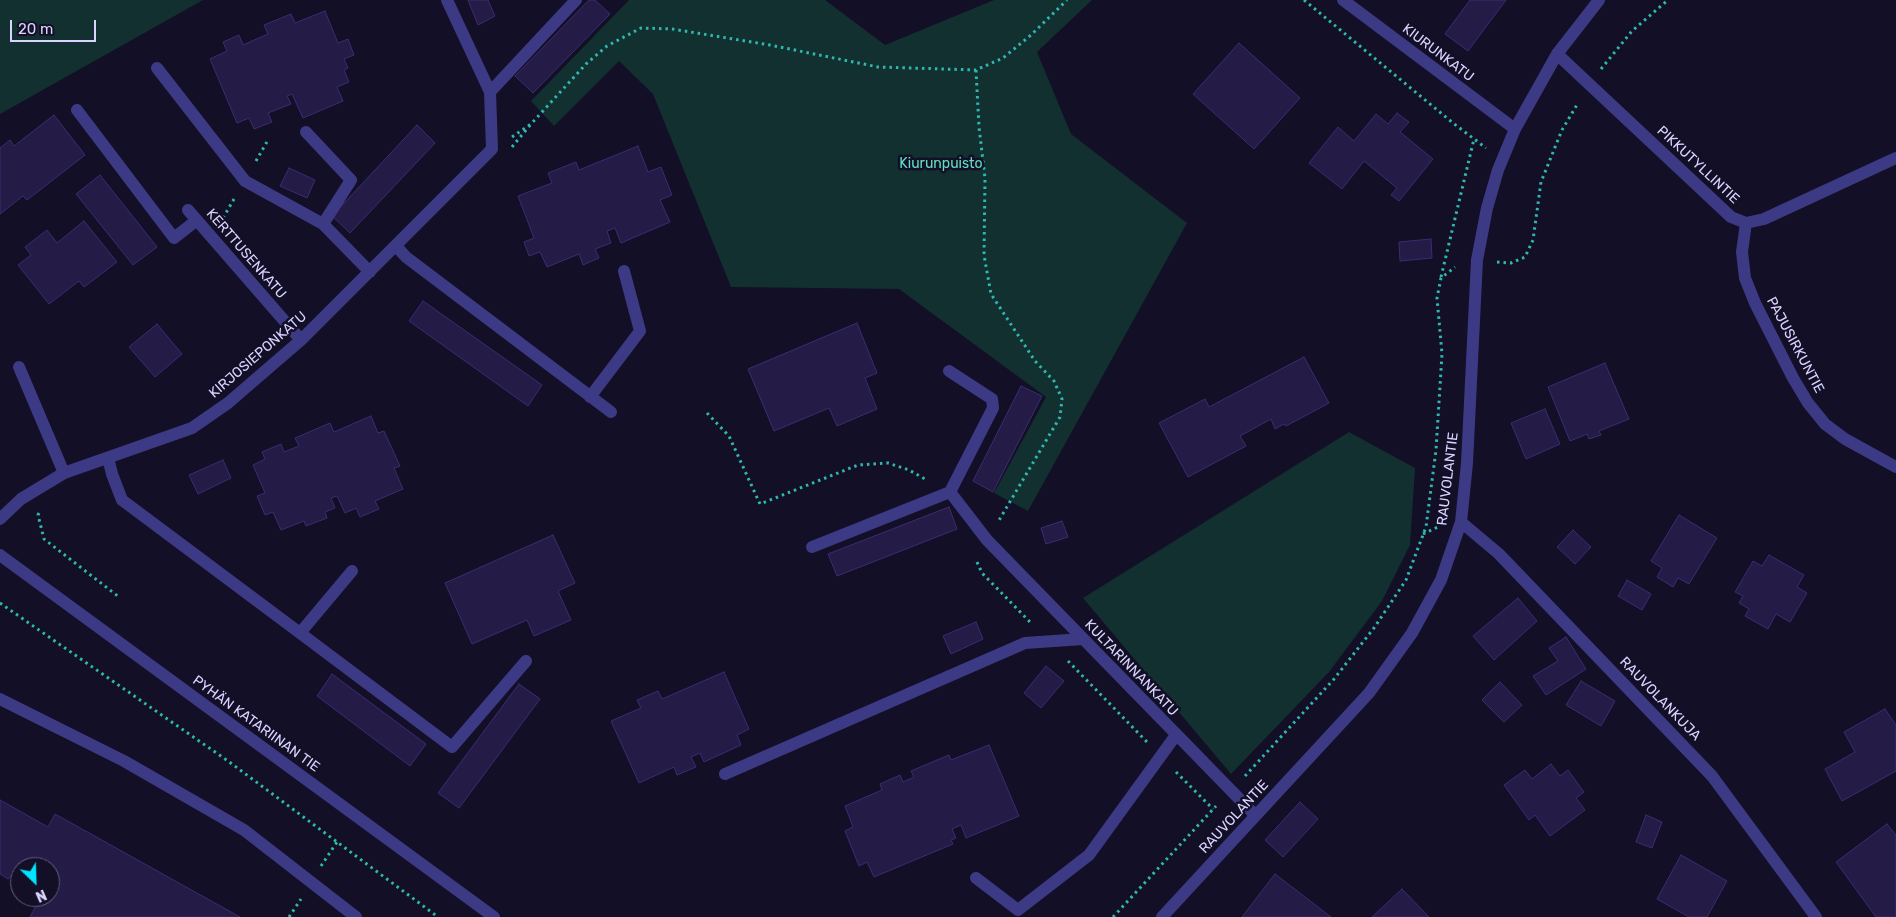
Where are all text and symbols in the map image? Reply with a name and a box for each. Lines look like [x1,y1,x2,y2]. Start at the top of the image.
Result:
scale bar [12,10,99,42]
text: 20 m [18,20,53,38]
street label: KIURUNKATU [1399,21,1477,85]
street label: PIKKUTYLLINTIE [1653,123,1743,207]
park label: Kiurunpuisto [899,156,983,172]
street label: KERTTUSENKATU [202,206,290,302]
street label: PAJUSIRKUNTIE [1763,294,1827,396]
street label: KIRJOSIEPONKATU [206,308,310,402]
street label: RAUVOLANTIE [1434,431,1462,527]
street label: KULTARINNANKATU [1081,616,1181,720]
street label: RAUVOLANKUJA [1616,654,1704,744]
street label: PYHÄN KATARIINAN TIE [189,672,323,776]
street label: RAUVOLANTIE [1196,777,1272,857]
north arrow [10,857,60,907]
text: N [33,885,49,905]

